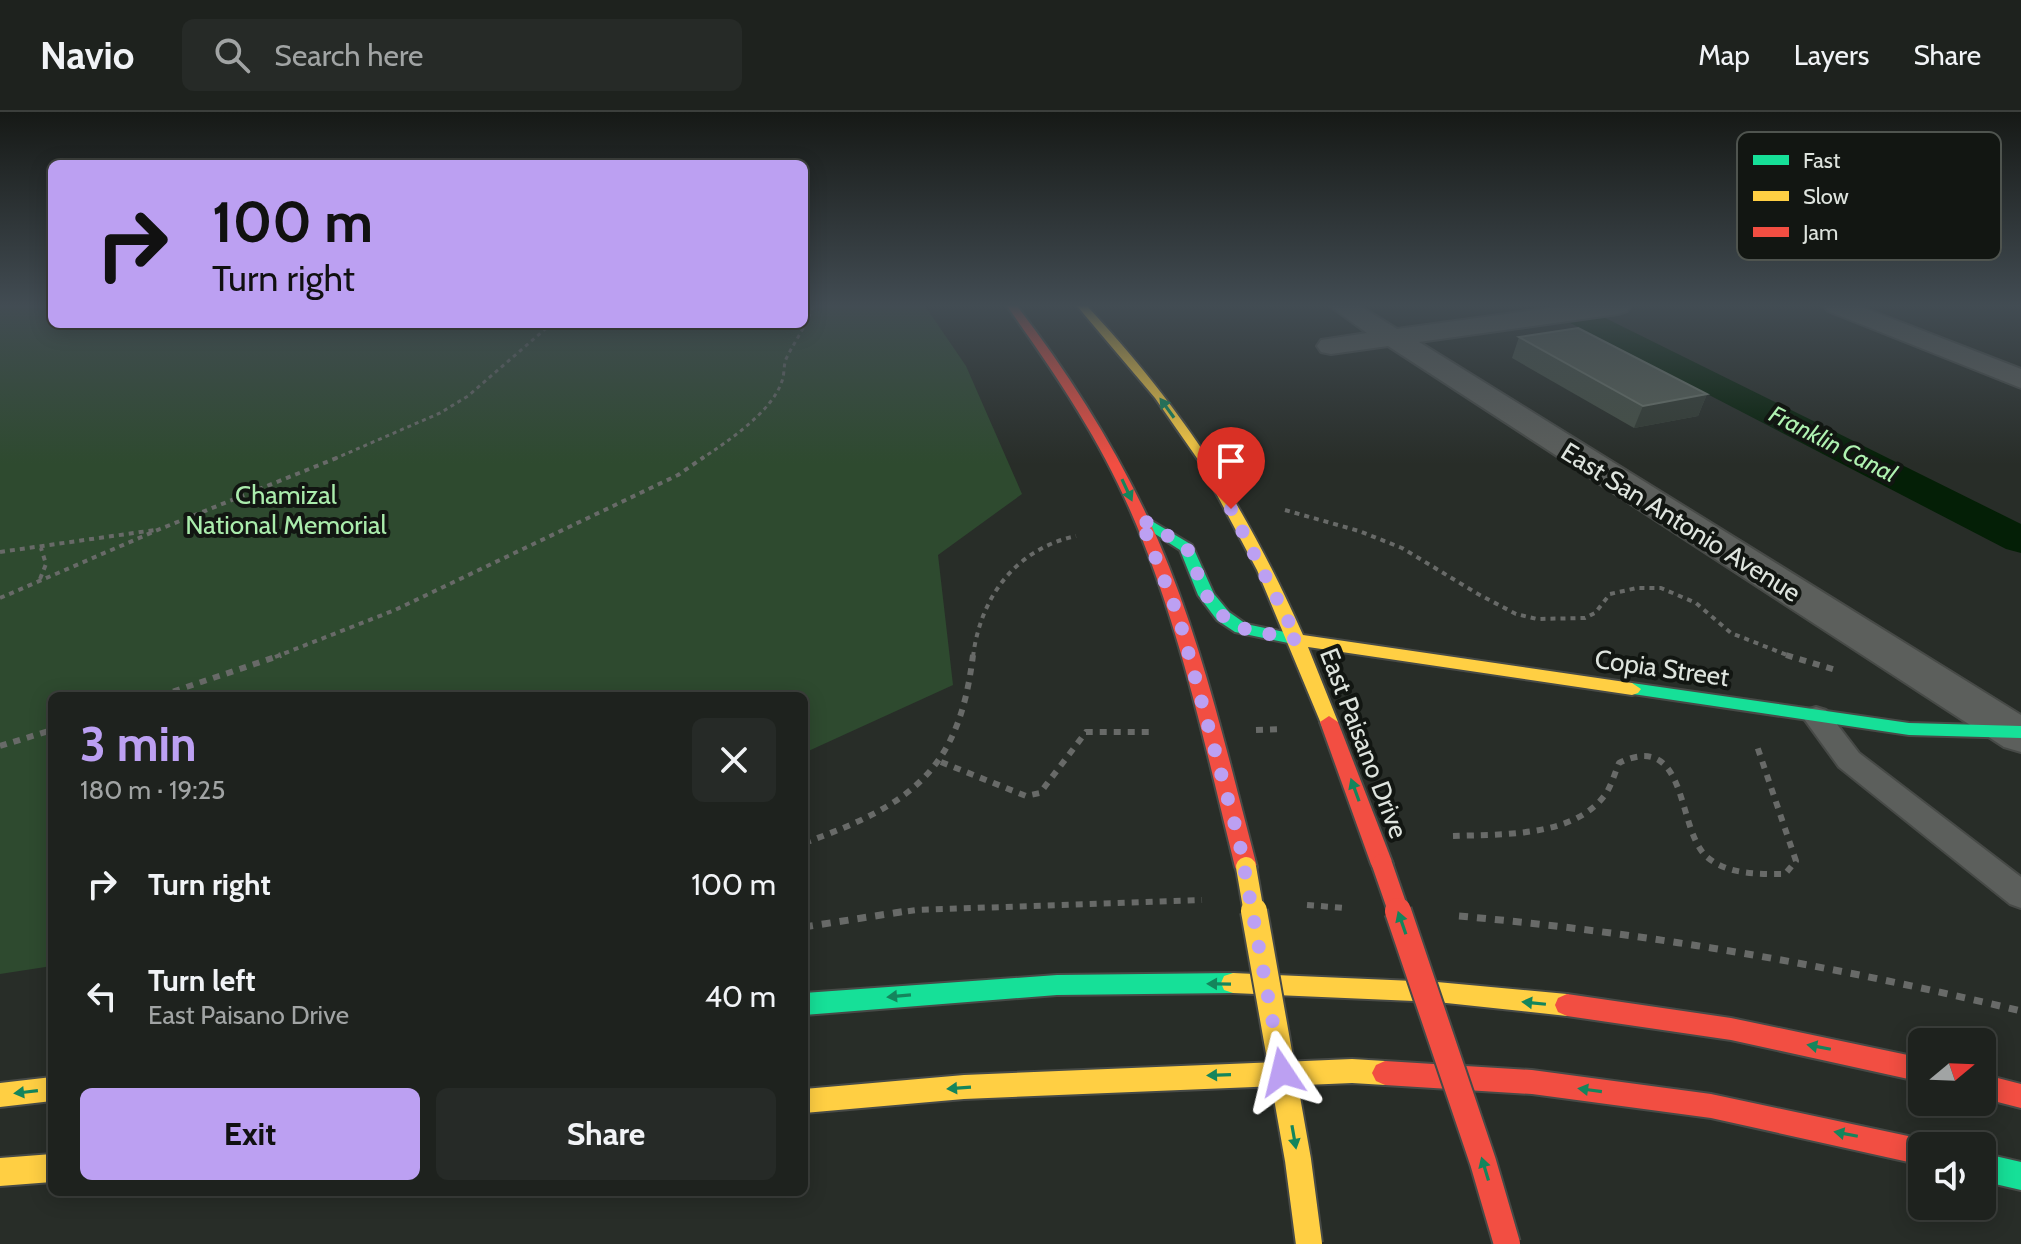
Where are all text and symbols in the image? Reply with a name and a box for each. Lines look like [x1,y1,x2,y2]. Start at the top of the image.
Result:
search box [182,19,742,91]
text: Navio [40,32,134,79]
icon: search [210,33,254,77]
text: Search here [274,37,423,74]
text: Map [1698,38,1750,72]
text: Layers [1794,38,1869,72]
text: Share [1913,38,1981,72]
legend [1737,132,2001,260]
text: Fast [1803,147,1841,174]
text: Slow [1803,183,1849,210]
text: 100 m [212,188,373,256]
icon: right [80,192,184,296]
text: Jam [1802,219,1838,246]
text: Turn right [212,256,355,300]
one-way arrow [1159,397,1175,419]
water label: Franklin Canal [1765,399,1902,488]
pin [1197,427,1265,509]
street label: East San Antonio Avenue [1555,435,1807,609]
icon: arrive [1209,439,1253,483]
one-way arrow [1120,478,1134,502]
park label: Chamizal National Memorial [185,479,387,541]
street label: East Paisano Drive [1313,643,1415,843]
street label: Copia Street [1593,643,1731,693]
text: 3 min [80,715,196,773]
button: close [692,718,776,802]
text: 180 m · 19:25 [80,774,225,806]
one-way arrow [1348,778,1361,802]
icon: right [80,862,124,906]
text: Turn right [148,866,271,903]
text: 100 m [691,866,776,903]
one-way arrow [1395,911,1407,935]
text: Turn left [148,962,256,999]
icon: left [80,974,124,1018]
text: 40 m [705,978,776,1015]
one-way arrow [1206,978,1231,990]
one-way arrow [886,990,911,1003]
one-way arrow [1521,997,1546,1010]
text: East Paisano Drive [148,999,349,1031]
north arrow [1908,1028,1996,1116]
map controls [1908,1028,1996,1220]
position arrow [1240,1030,1324,1114]
one-way arrow [1806,1040,1831,1053]
one-way arrow [1206,1069,1231,1082]
one-way arrow [946,1081,971,1094]
one-way arrow [1577,1083,1602,1096]
one-way arrow [13,1085,38,1098]
button: Exit [80,1088,420,1180]
button: Share [436,1088,776,1180]
one-way arrow [1288,1125,1300,1150]
one-way arrow [1833,1127,1858,1140]
button: sound [1908,1132,1996,1220]
one-way arrow [1478,1157,1491,1181]

